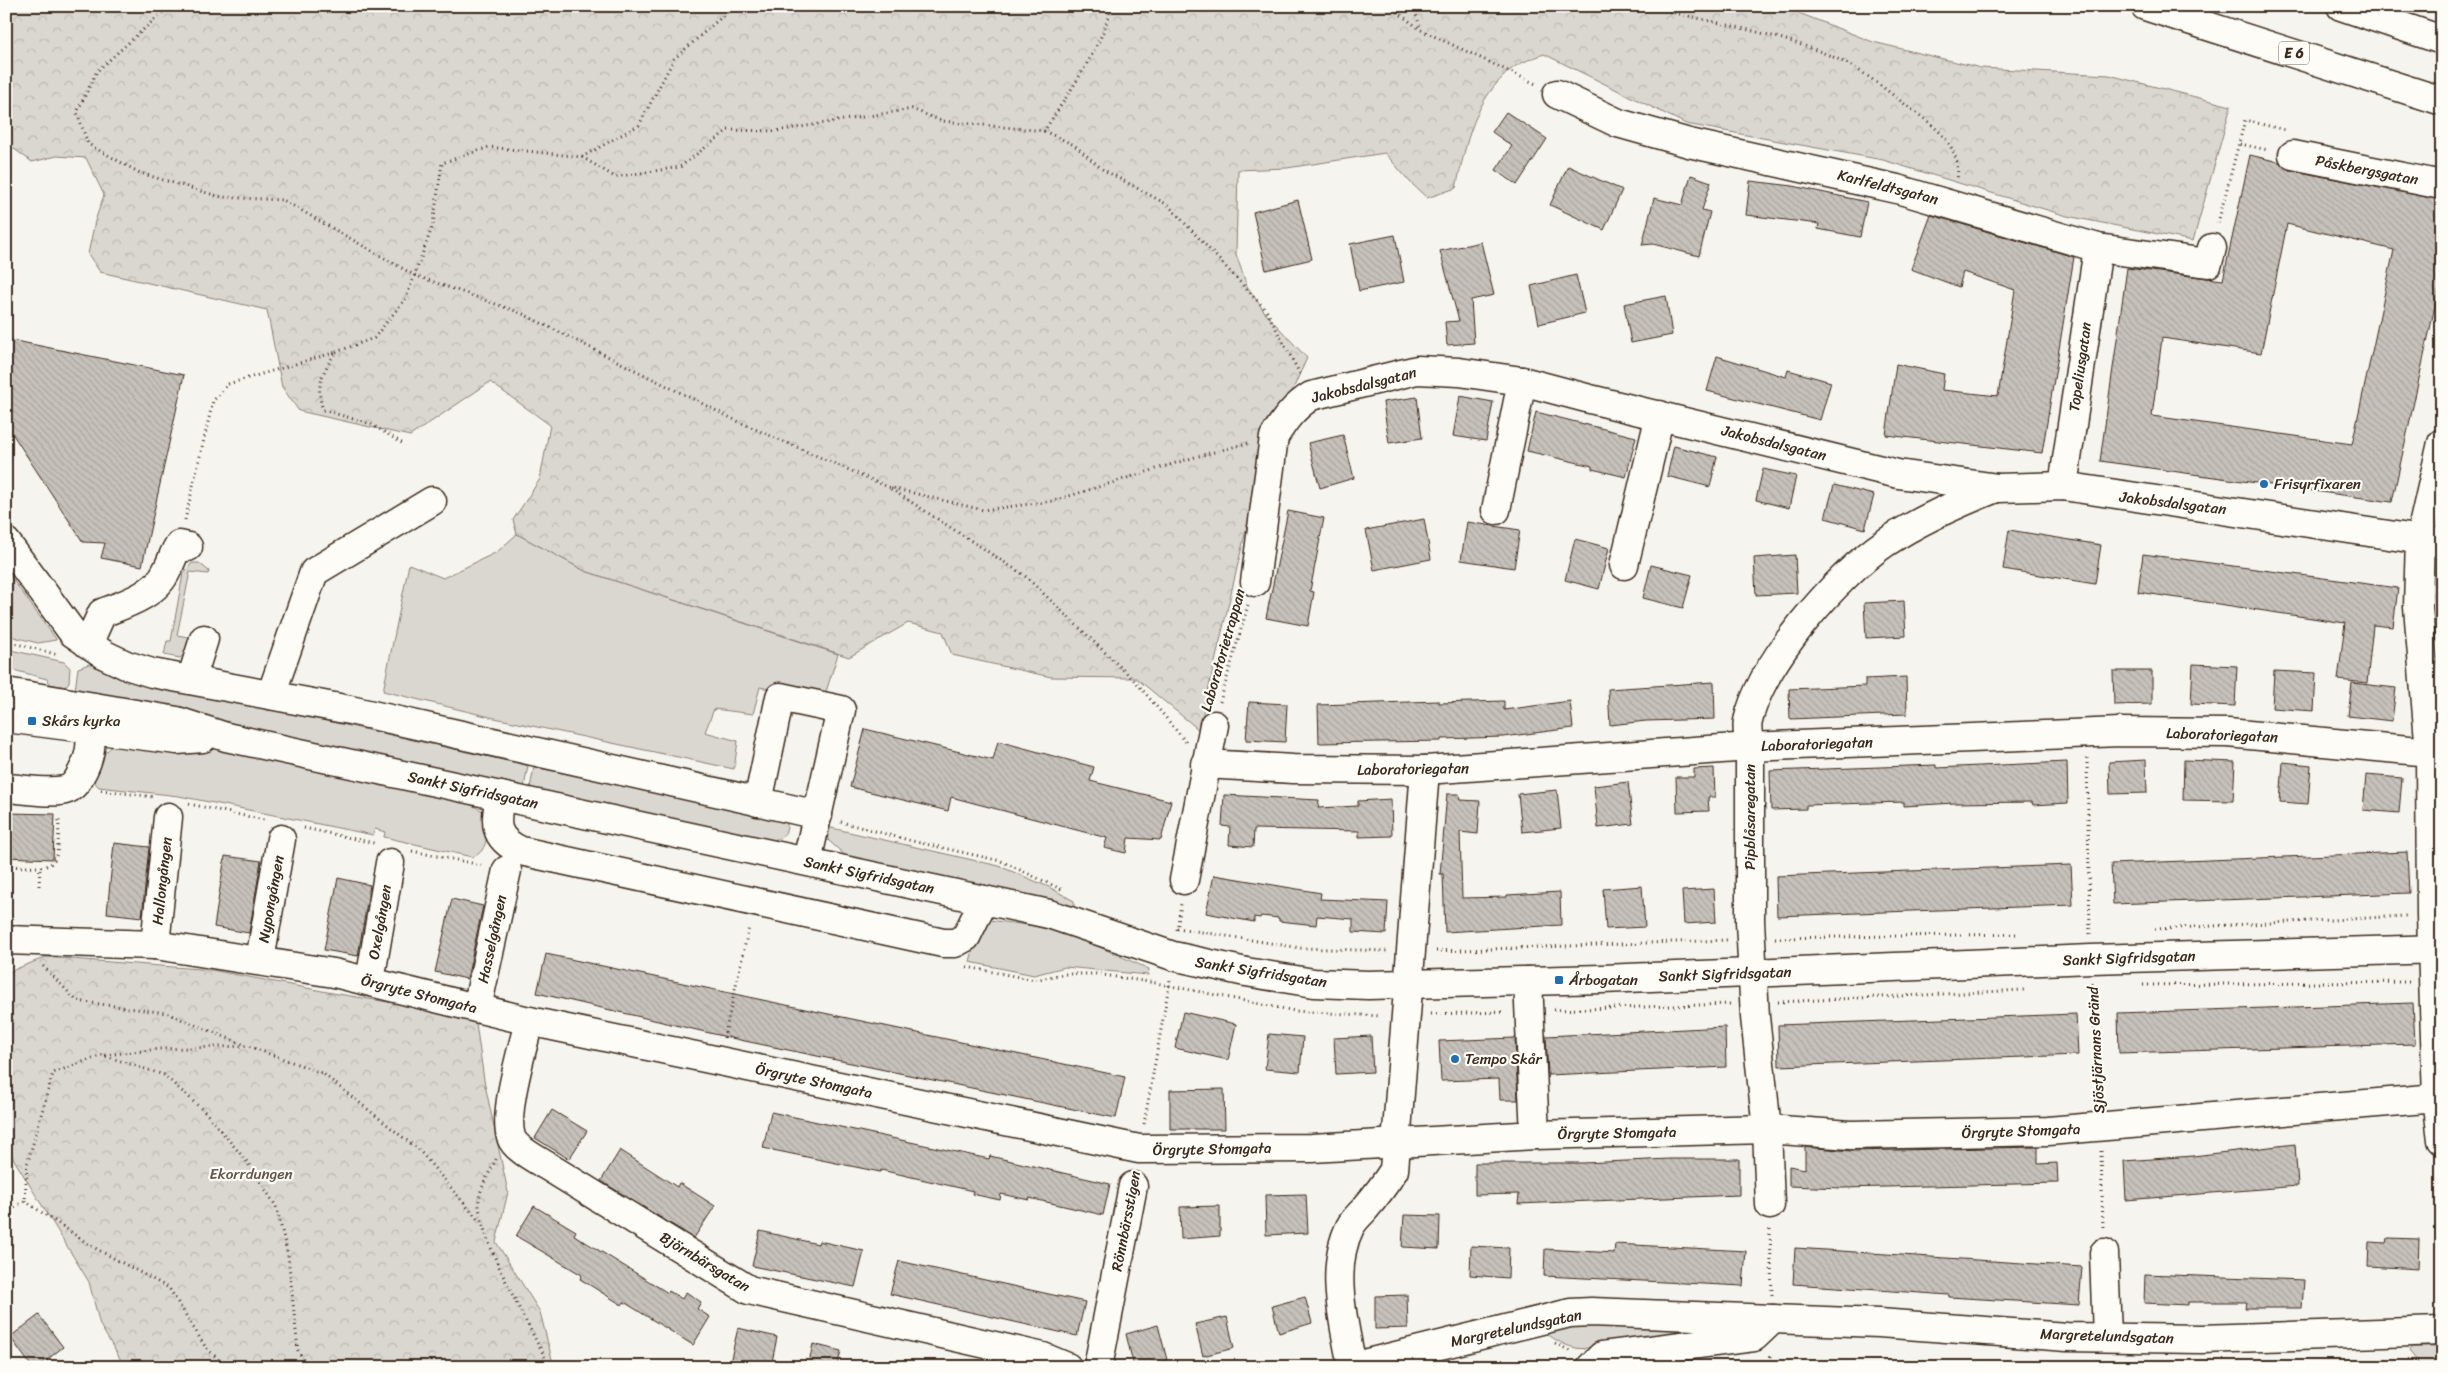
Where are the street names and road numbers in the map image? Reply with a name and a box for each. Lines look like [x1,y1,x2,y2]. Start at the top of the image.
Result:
road number: E 6 [2279,42,2309,64]
street label: Påskbergsgatan [2313,147,2421,193]
street label: Karlfeldtsgatan [1835,162,1941,212]
street label: Topeliusgatan [2061,321,2099,413]
street label: Jakobsdalsgatan [1308,359,1419,411]
street label: Jakobsdalsgatan [1718,417,1829,469]
street label: Jakobsdalsgatan [2117,483,2228,522]
street label: Laboratorietrappan [1193,585,1253,715]
street label: Laboratoriegatan [2166,720,2278,750]
street label: Laboratoriegatan [1761,729,1873,759]
street label: Laboratoriegatan [1357,755,1469,783]
street label: Sankt Sigfridsgatan [405,763,541,817]
street label: Pipblåsaregatan [1737,764,1763,870]
street label: Hallongången [144,836,180,926]
street label: Sankt Sigfridsgatan [801,848,937,902]
street label: Nypongången [251,853,291,945]
street label: Oxelgången [361,882,399,962]
street label: Hasselgången [470,892,514,986]
street label: Sankt Sigfridsgatan [2062,943,2196,973]
street label: Sankt Sigfridsgatan [1193,949,1329,995]
street label: Sankt Sigfridsgatan [1658,959,1792,989]
street label: Örgryte Stomgata [358,967,480,1021]
street label: Sjöstjärnans Gränd [2080,985,2112,1114]
street label: Örgryte Stomgata [753,1056,875,1106]
street label: Örgryte Stomgata [1961,1116,2081,1146]
street label: Örgryte Stomgata [1557,1119,1677,1147]
street label: Örgryte Stomgata [1152,1135,1272,1163]
street label: Rönnbärsstigen [1104,1169,1148,1273]
street label: Björnbärsgatan [655,1225,755,1299]
street label: Margretelundsgatan [1448,1301,1584,1355]
street label: Margretelundsgatan [2040,1321,2174,1351]

